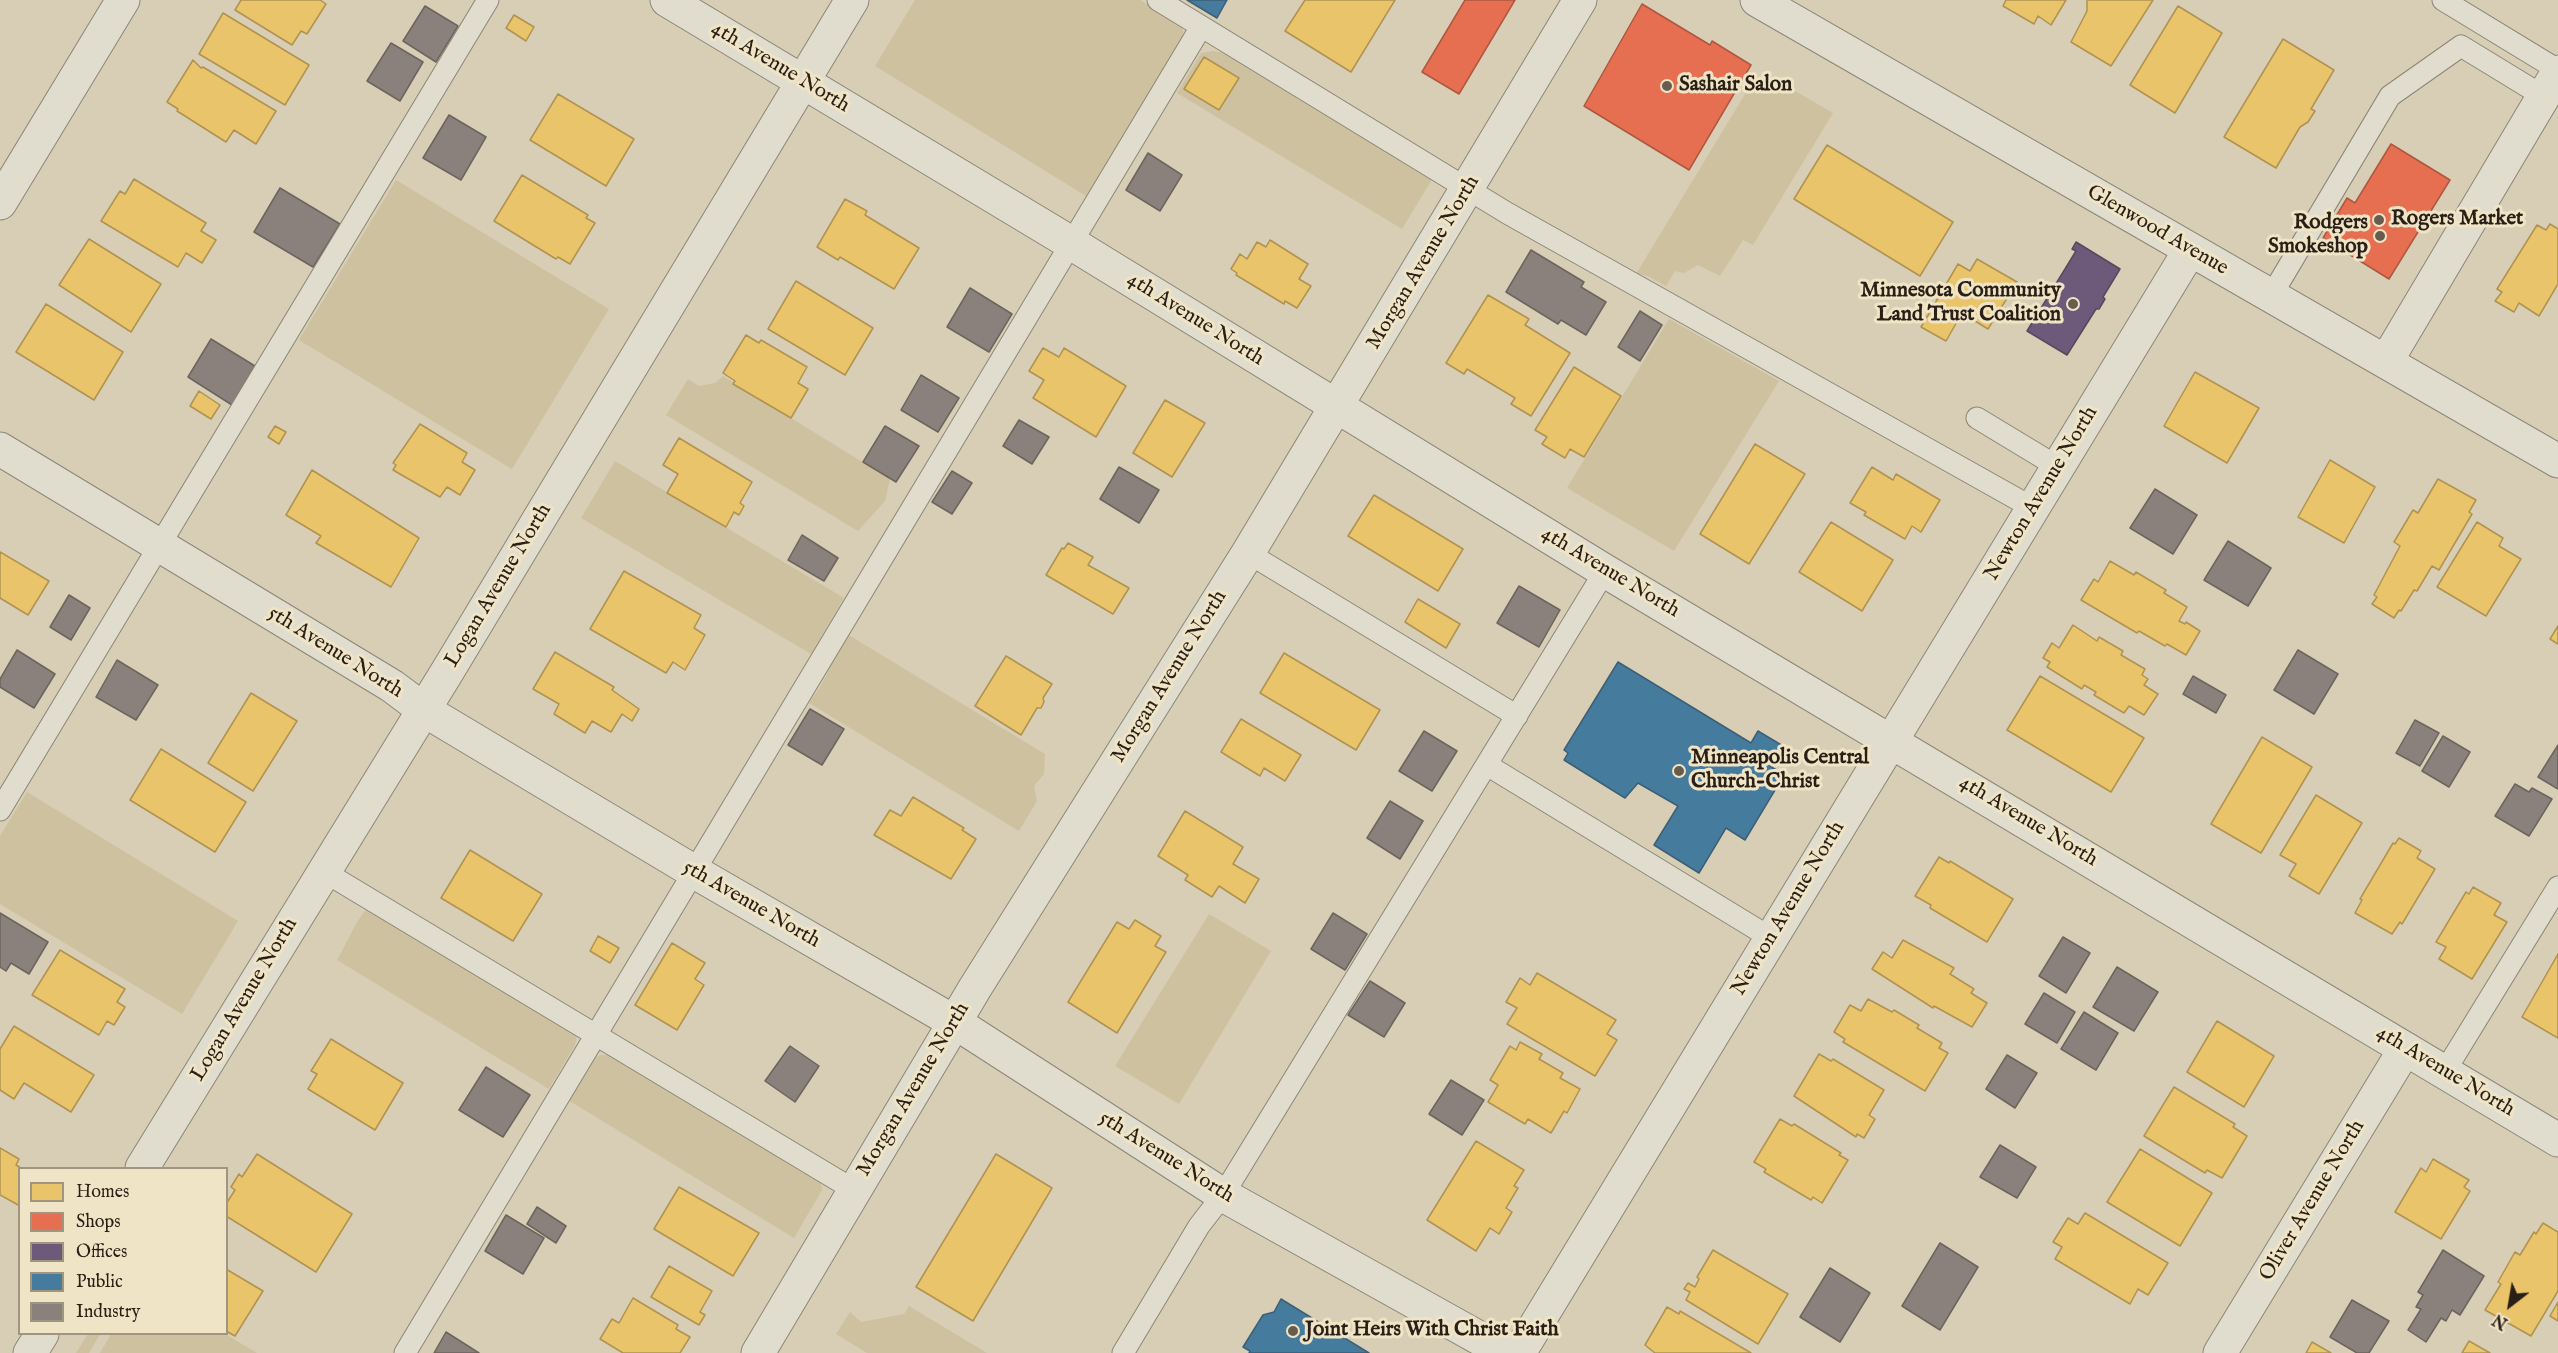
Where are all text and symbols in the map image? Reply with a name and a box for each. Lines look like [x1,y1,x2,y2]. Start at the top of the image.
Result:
street label: 4th Avenue North [706,17,854,119]
place label: Sashair Salon [1679,73,1792,99]
marker: Sashair Salon [1660,79,1674,93]
street label: Morgan Avenue North [1362,171,1486,355]
street label: Glenwood Avenue [2082,180,2232,282]
place label: Rogers Market [2391,207,2523,233]
place label: Rodgers Smokeshop [2268,211,2368,261]
marker: Rogers Market [2372,213,2386,227]
marker: Rodgers Smokeshop [2373,229,2387,243]
street label: 4th Avenue North [1122,268,1268,372]
place label: Minnesota Community Land Trust Coalition [1860,279,2061,329]
marker: Minnesota Community Land Trust Coalition [2066,297,2080,311]
street label: Newton Avenue North [1980,402,2104,586]
street label: Logan Avenue North [440,500,558,672]
street label: 4th Avenue North [1536,522,1684,624]
street label: Morgan Avenue North [1107,586,1233,768]
street label: 5th Avenue North [263,601,407,705]
place label: Minneapolis Central Church-Christ [1691,746,1869,796]
marker: Minneapolis Central Church-Christ [1672,764,1686,778]
street label: 4th Avenue North [1954,771,2102,873]
street label: Newton Avenue North [1727,817,1851,1001]
street label: 5th Avenue North [678,856,824,954]
street label: Logan Avenue North [186,914,304,1086]
street label: Morgan Avenue North [852,998,976,1182]
street label: 4th Avenue North [2371,1021,2519,1123]
street label: 5th Avenue North [1094,1106,1238,1210]
street label: Oliver Avenue North [2255,1116,2371,1286]
legend [18,1167,228,1335]
text: Homes [76,1181,129,1204]
text: Shops [76,1211,121,1234]
text: Offices [76,1241,127,1264]
text: Public [76,1271,123,1294]
north arrow [2480,1275,2540,1335]
text: Industry [76,1301,140,1324]
text: N [2490,1308,2512,1333]
place label: Joint Heirs With Christ Faith [1305,1318,1559,1344]
marker: Joint Heirs With Christ Faith [1286,1324,1300,1338]

